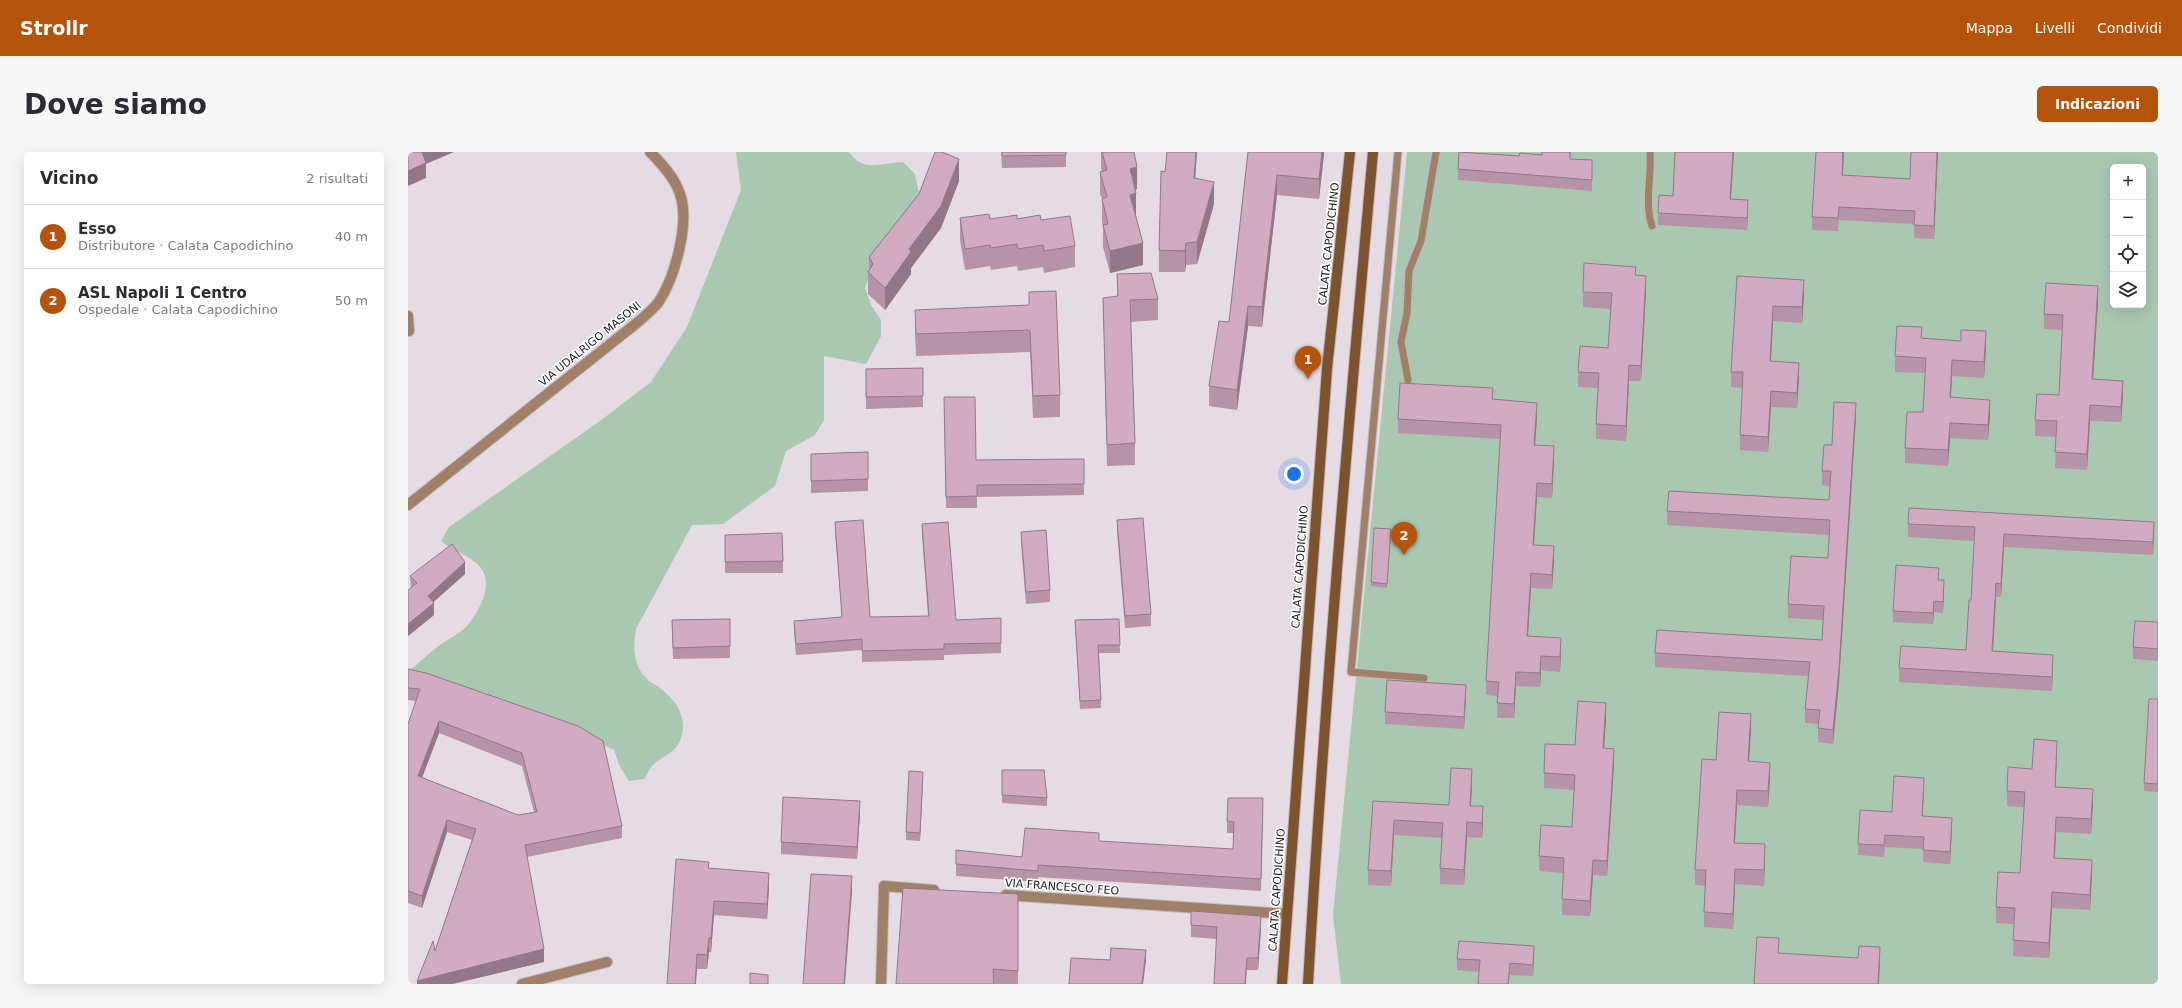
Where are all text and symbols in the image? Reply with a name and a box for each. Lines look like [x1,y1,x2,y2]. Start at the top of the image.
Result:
text: Strollr [20,17,88,39]
text: Mappa [1966,20,2013,36]
text: Livelli [2035,20,2075,36]
text: Condividi [2097,20,2162,36]
button: Indicazioni [2037,86,2158,122]
text: Dove siamo [24,88,207,121]
map controls [2110,164,2146,308]
button: + [2110,164,2146,200]
text: Vicino [40,168,98,188]
text: 2 risultati [306,171,368,186]
street label: CALATA CAPODICHINO [1316,182,1342,306]
button: − [2110,200,2146,236]
text: Esso [78,220,116,238]
text: 1 [48,229,58,244]
text: 40 m [335,229,368,244]
button: locate [2110,236,2146,272]
text: Distributore · Calata Capodichino [78,238,294,253]
button: layers [2110,272,2146,308]
text: ASL Napoli 1 Centro [78,284,247,302]
text: 2 [48,293,58,308]
text: 50 m [335,293,368,308]
street label: VIA UDALRIGO MASONI [536,299,644,389]
text: Ospedale · Calata Capodichino [78,302,278,317]
pin: 1 [1295,346,1321,379]
your location [1284,464,1304,484]
street label: CALATA CAPODICHINO [1289,505,1311,629]
pin: 2 [1391,522,1417,555]
street label: CALATA CAPODICHINO [1266,828,1288,952]
street label: VIA FRANCESCO FEO [1004,877,1120,897]

